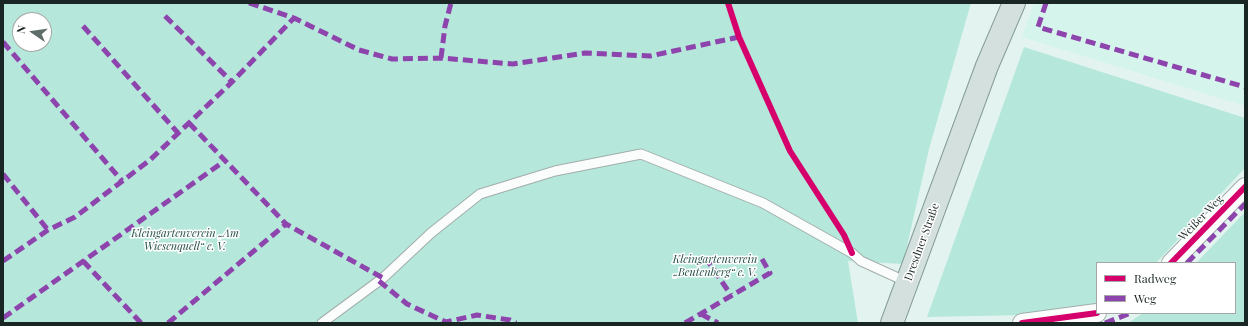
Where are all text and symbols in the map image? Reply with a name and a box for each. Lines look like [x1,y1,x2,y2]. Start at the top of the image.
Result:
north arrow [12,12,52,52]
text: N [13,24,29,35]
street label: Weißer Weg [1176,192,1226,244]
street label: Dresdner Straße [902,201,942,283]
park label: Kleingartenverein „Am Wiesenquell“ e. V. [131,227,239,253]
park label: Kleingartenverein „Beutenberg“ e. V. [673,253,757,279]
legend [1096,262,1236,314]
text: Radweg [1134,270,1176,286]
text: Weg [1134,290,1156,306]

